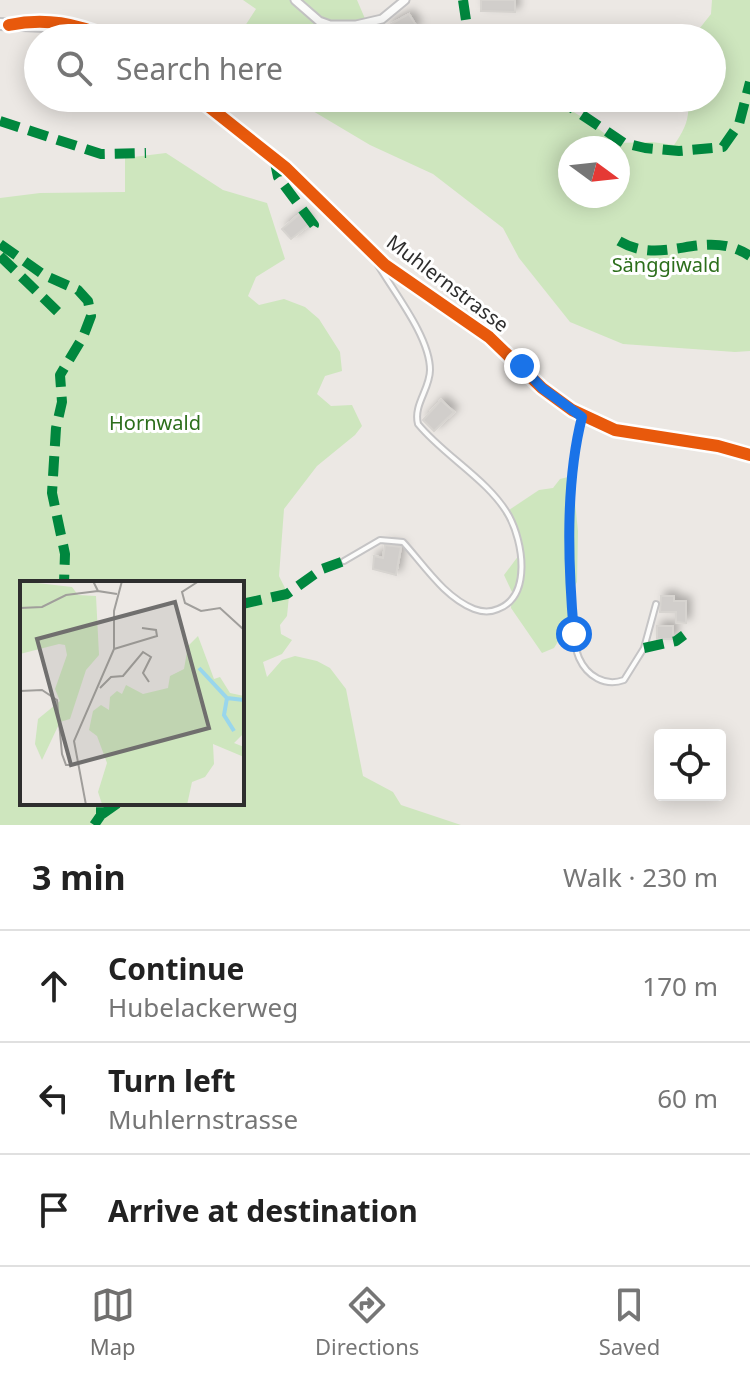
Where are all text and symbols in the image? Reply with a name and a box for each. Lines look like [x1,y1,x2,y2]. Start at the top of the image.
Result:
search box [24,24,726,112]
icon: search [52,46,96,90]
text: Search here [116,48,283,89]
north arrow [558,136,630,208]
street label: Muhlernstrasse [381,228,515,338]
park label: Sänggiwald [612,251,720,278]
route end [504,348,540,384]
park label: Hornwald [109,409,201,436]
inset map [20,581,244,805]
route start [556,616,592,652]
map controls [654,729,726,801]
button: locate [654,729,726,801]
text: 3 min [32,854,126,900]
text: Walk · 230 m [563,859,718,895]
text: Continue [108,948,244,989]
icon: ahead [32,964,76,1008]
text: 170 m [642,968,718,1004]
text: Hubelackerweg [108,989,298,1025]
text: Turn left [108,1060,236,1101]
icon: left [32,1076,76,1120]
text: 60 m [657,1080,718,1116]
text: Muhlernstrasse [108,1101,298,1137]
icon: arrive [32,1188,76,1232]
text: Arrive at destination [108,1190,418,1231]
tab: Map [90,1283,136,1361]
tab: Directions [315,1283,419,1361]
tab: Saved [599,1283,660,1361]

